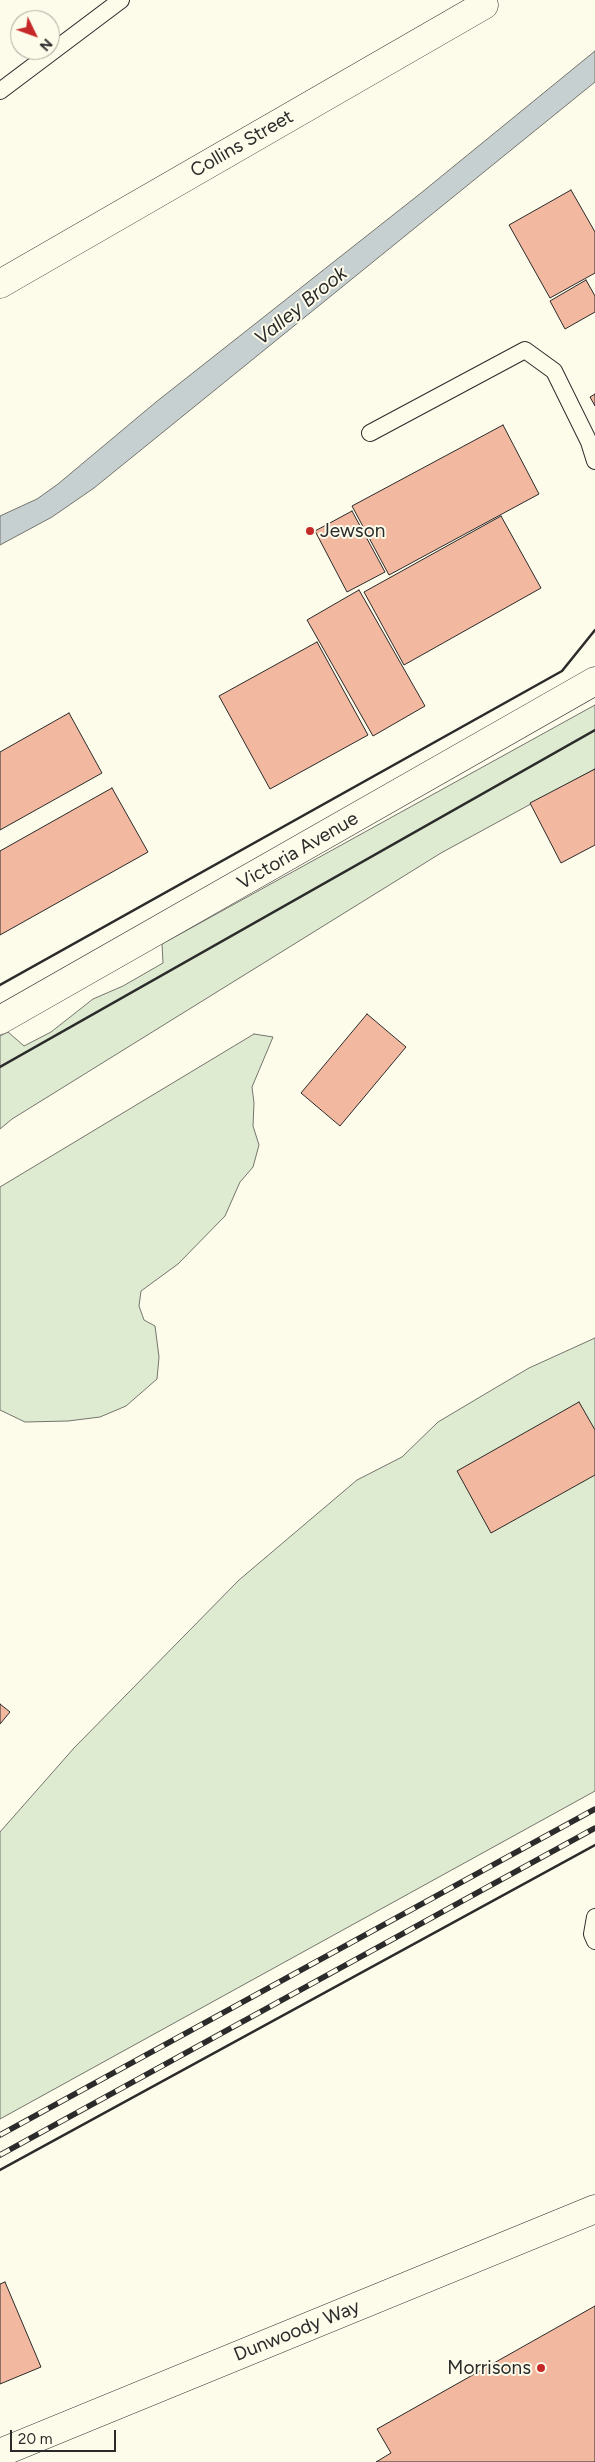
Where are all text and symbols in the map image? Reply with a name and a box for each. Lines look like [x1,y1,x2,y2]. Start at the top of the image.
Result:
north arrow [10,10,60,60]
text: N [36,35,56,54]
street label: Collins Street [187,105,297,183]
water label: Valley Brook [250,261,352,351]
place label: Jewson [320,520,385,542]
marker: Jewson [304,525,316,537]
street label: Victoria Avenue [234,807,362,895]
street label: Dunwoody Way [231,2295,363,2367]
place label: Morrisons [447,2357,531,2379]
marker: Morrisons [535,2362,547,2374]
scale bar [12,2420,119,2452]
text: 20 m [18,2430,52,2448]

